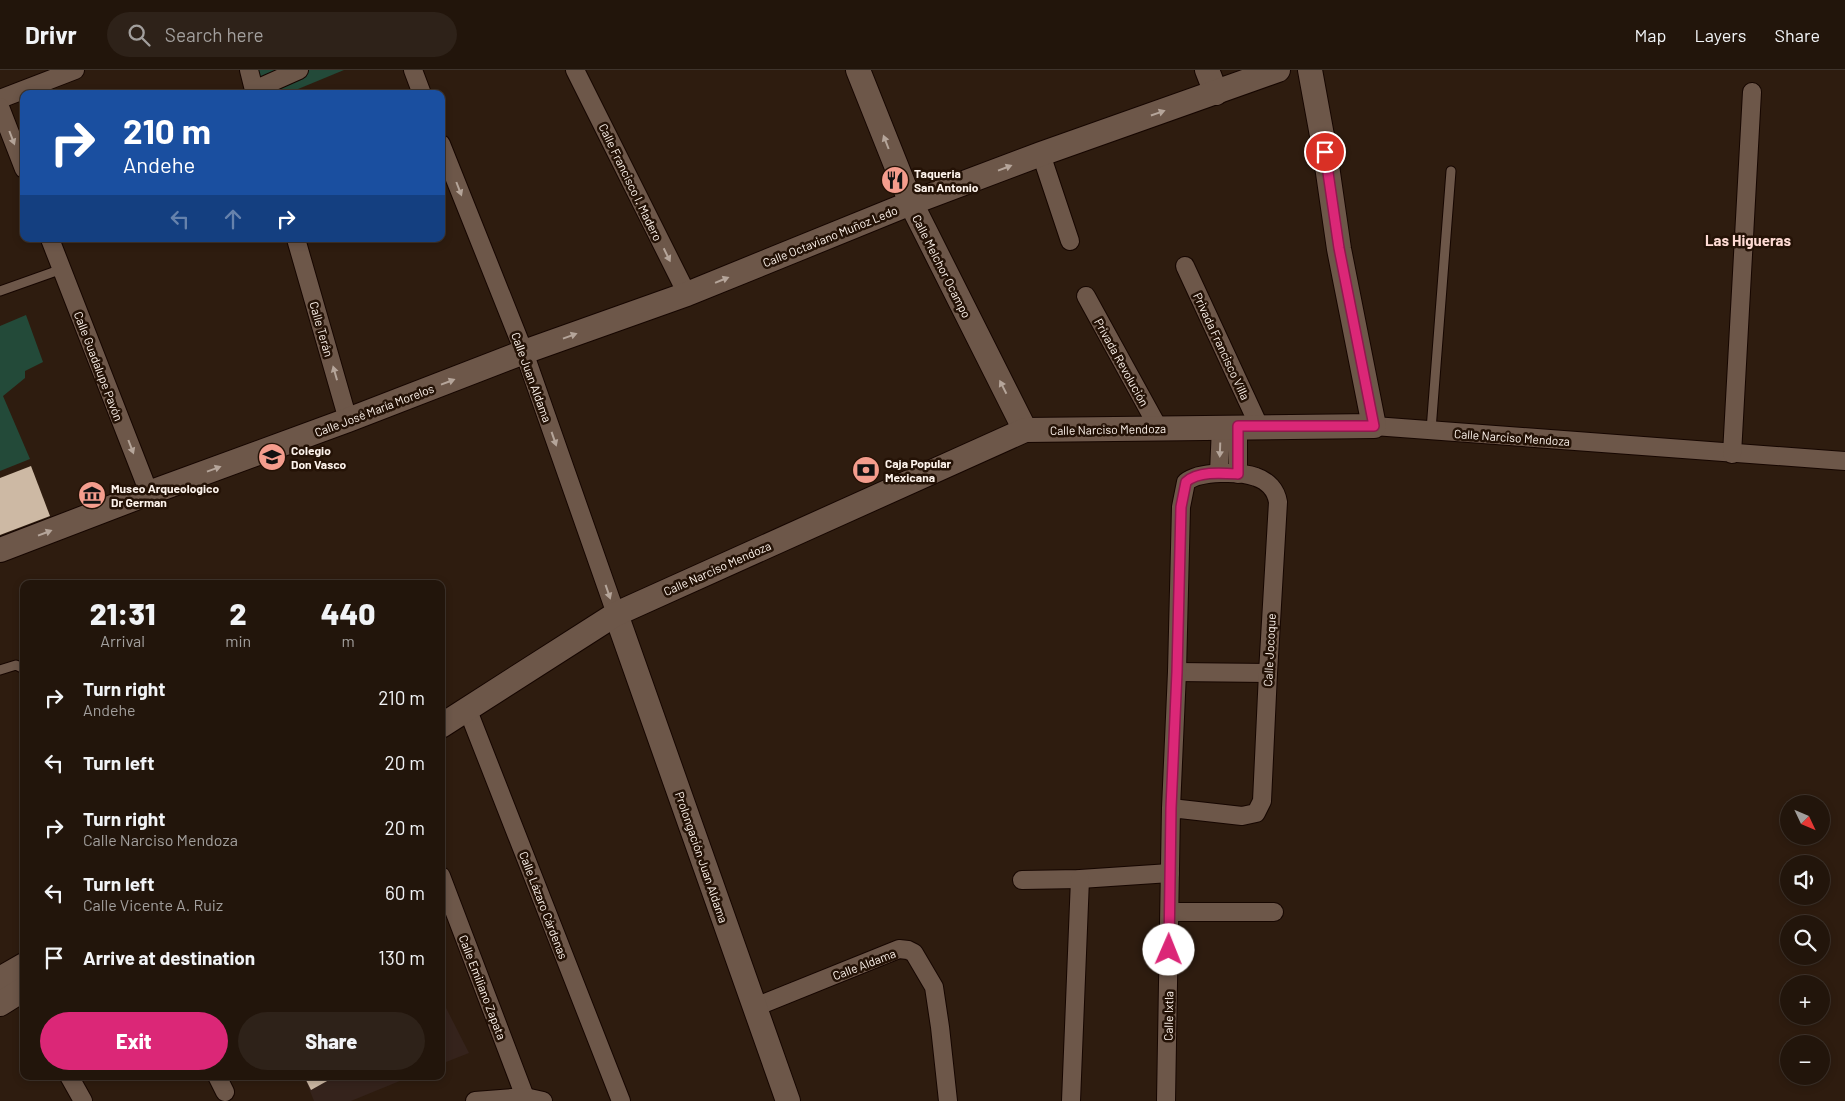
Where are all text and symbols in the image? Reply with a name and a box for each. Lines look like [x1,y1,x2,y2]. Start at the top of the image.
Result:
search box [107,12,457,57]
text: Drivr [25,20,77,49]
icon: search [125,21,153,49]
text: Search here [165,23,264,46]
text: Map [1634,24,1666,46]
text: Layers [1694,24,1747,46]
text: Share [1775,24,1820,46]
text: 210 m [123,109,211,151]
one-way arrow [1151,109,1166,116]
icon: right [40,110,105,175]
street label: Calle Francisco I. Madero [596,121,666,243]
one-way arrow [8,131,16,146]
pin [1304,131,1346,173]
one-way arrow [882,134,890,149]
icon: arrive [1311,138,1339,166]
text: Andehe [123,151,195,177]
one-way arrow [998,163,1013,171]
restaurant icon: Taqueria San Antonio [880,165,910,195]
place label: Taqueria San Antonio [914,166,979,194]
one-way arrow [455,182,463,197]
street label: Calle Octaviano Muñoz Ledo [761,203,899,269]
icon: left [166,205,194,233]
icon: ahead [219,205,247,233]
icon: right [272,205,300,233]
street label: Calle Melchor Ocampo [910,212,974,320]
district label: Las Higueras [1705,231,1792,249]
one-way arrow [663,247,671,262]
one-way arrow [715,276,730,283]
street label: Privada Francisco Villa [1191,290,1253,402]
street label: Calle Terán [307,300,337,358]
street label: Calle Guadalupe Pavón [72,309,126,423]
street label: Privada Revolución [1092,316,1152,408]
street label: Calle Juan Aldama [509,330,555,424]
one-way arrow [563,332,578,340]
one-way arrow [330,366,338,381]
one-way arrow [441,377,455,385]
one-way arrow [999,380,1007,394]
street label: Calle José María Morelos [312,381,436,439]
street label: Calle Narciso Mendoza [1050,421,1166,437]
street label: Calle Narciso Mendoza [1454,426,1570,448]
one-way arrow [551,432,559,447]
one-way arrow [128,440,135,455]
school or university icon: Colegio Don Vasco [257,442,287,472]
place label: Colegio Don Vasco [291,443,347,471]
one-way arrow [1216,443,1224,459]
bank icon: Caja Popular Mexicana [851,455,881,485]
place label: Caja Popular Mexicana [885,456,952,484]
one-way arrow [207,465,222,473]
museum icon: Museo Arqueologico Dr German [77,480,107,510]
place label: Museo Arqueologico Dr German [111,481,219,509]
one-way arrow [38,529,53,536]
street label: Calle Narciso Mendoza [661,538,773,598]
one-way arrow [605,585,612,600]
text: 21:31 [90,595,156,631]
text: 2 [230,595,247,631]
text: 440 [321,595,375,631]
street label: Calle Jocoque [1260,613,1278,687]
text: Arrival [100,631,145,650]
text: min [225,631,251,650]
text: m [341,631,355,650]
text: Turn right [83,677,165,700]
icon: right [40,684,68,712]
text: 210 m [378,686,425,709]
text: Andehe [83,700,136,719]
icon: left [40,749,68,777]
text: Turn left [83,751,154,774]
text: 20 m [385,751,425,774]
street label: Prolongación Juan Aldama [673,789,731,925]
north arrow [1780,795,1830,845]
map controls [1780,795,1830,1085]
text: Turn right [83,807,165,830]
icon: right [40,814,68,842]
text: 20 m [385,816,425,839]
text: Calle Narciso Mendoza [83,830,238,849]
street label: Calle Lázaro Cárdenas [517,849,571,961]
button: sound [1780,855,1830,905]
text: Turn left [83,872,154,895]
icon: left [40,879,68,907]
text: 60 m [385,881,425,904]
text: Calle Vicente A. Ruiz [83,895,223,914]
button: search [1780,915,1830,965]
position arrow [1142,923,1194,975]
street label: Calle Emiliano Zapata [457,933,509,1041]
icon: arrive [40,944,68,972]
text: Arrive at destination [83,946,255,969]
text: 130 m [378,946,425,969]
street label: Calle Aldama [830,946,898,982]
button: + [1780,975,1830,1025]
street label: Calle Ixtla [1161,991,1175,1041]
button: Exit [40,1012,228,1070]
button: Share [238,1012,425,1070]
button: − [1780,1035,1830,1085]

